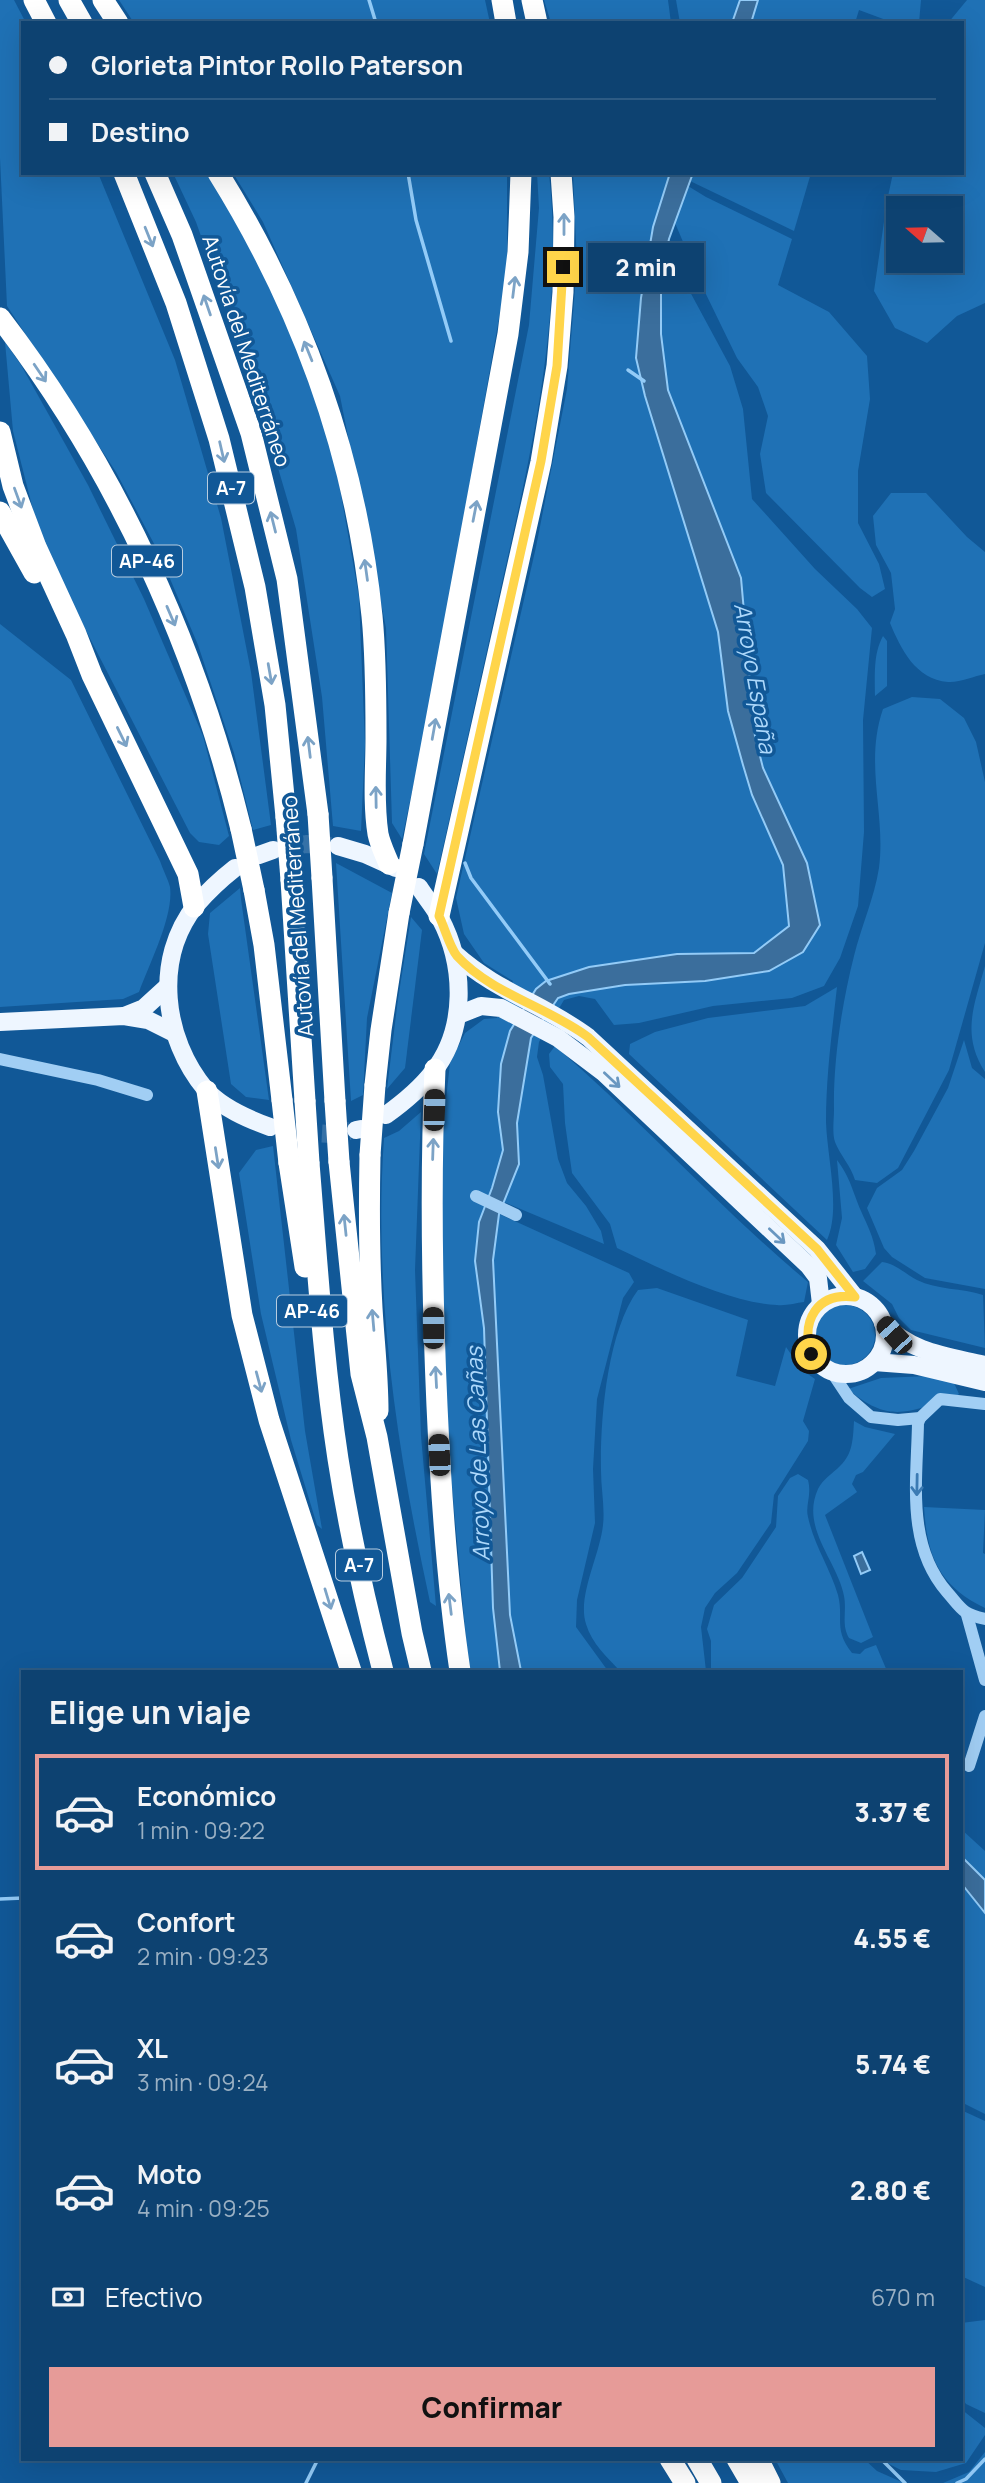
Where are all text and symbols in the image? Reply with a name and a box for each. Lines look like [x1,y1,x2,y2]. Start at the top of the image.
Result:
text: Glorieta Pintor Rollo Paterson [91,47,463,83]
text: Destino [91,114,190,150]
north arrow [886,196,962,273]
map controls [886,196,963,273]
one-way arrow [557,212,571,235]
one-way arrow [144,225,157,247]
street label: Autovía del Mediterráneo [196,231,298,470]
callout: 2 min [588,243,703,292]
route end [547,251,579,283]
text: 2 min [616,251,677,283]
one-way arrow [507,276,520,299]
one-way arrow [200,295,212,317]
one-way arrow [300,341,313,362]
one-way arrow [33,363,48,382]
one-way arrow [216,440,230,463]
road number: A-7 [208,472,254,503]
one-way arrow [13,486,25,508]
one-way arrow [468,500,482,523]
one-way arrow [266,511,279,534]
road number: AP-46 [112,546,182,576]
one-way arrow [359,559,372,582]
water label: Arroyo España [727,600,785,757]
one-way arrow [165,605,178,626]
one-way arrow [264,662,277,685]
one-way arrow [428,718,442,741]
one-way arrow [115,726,129,747]
one-way arrow [302,736,315,759]
one-way arrow [369,786,383,809]
street label: Autovía del Mediterráneo [275,794,319,1038]
one-way arrow [603,1072,620,1089]
car [423,1089,446,1131]
one-way arrow [426,1138,439,1161]
one-way arrow [211,1147,224,1169]
one-way arrow [339,1214,352,1237]
one-way arrow [768,1227,786,1244]
road number: AP-46 [277,1296,347,1326]
car [423,1307,444,1349]
one-way arrow [367,1309,380,1332]
car [873,1312,916,1358]
route start [795,1338,827,1370]
water label: Arroyo de Las Cañas [457,1344,497,1562]
one-way arrow [429,1365,442,1388]
one-way arrow [254,1371,267,1393]
car [428,1433,451,1477]
one-way arrow [910,1474,924,1497]
road number: A-7 [336,1550,382,1581]
one-way arrow [323,1587,335,1609]
one-way arrow [443,1593,456,1616]
text: Elige un viaje [49,1690,251,1734]
text: Económico [137,1778,276,1814]
icon: car [53,1781,116,1844]
text: 3.37 € [855,1794,931,1830]
text: 1 min · 09:22 [137,1814,265,1846]
text: Confort [137,1904,236,1940]
icon: car [53,1907,116,1970]
text: 4.55 € [853,1920,931,1956]
text: 2 min · 09:23 [137,1940,269,1972]
text: XL [137,2030,168,2066]
icon: car [53,2033,116,2096]
text: 5.74 € [855,2046,931,2082]
text: 3 min · 09:24 [137,2066,269,2098]
text: Moto [137,2156,202,2192]
icon: car [53,2159,116,2222]
text: 2.80 € [850,2172,931,2208]
text: 4 min · 09:25 [137,2192,270,2224]
icon: cash [49,2278,87,2316]
text: Efectivo [105,2279,203,2315]
text: 670 m [871,2281,935,2313]
button: Confirmar [49,2367,935,2447]

